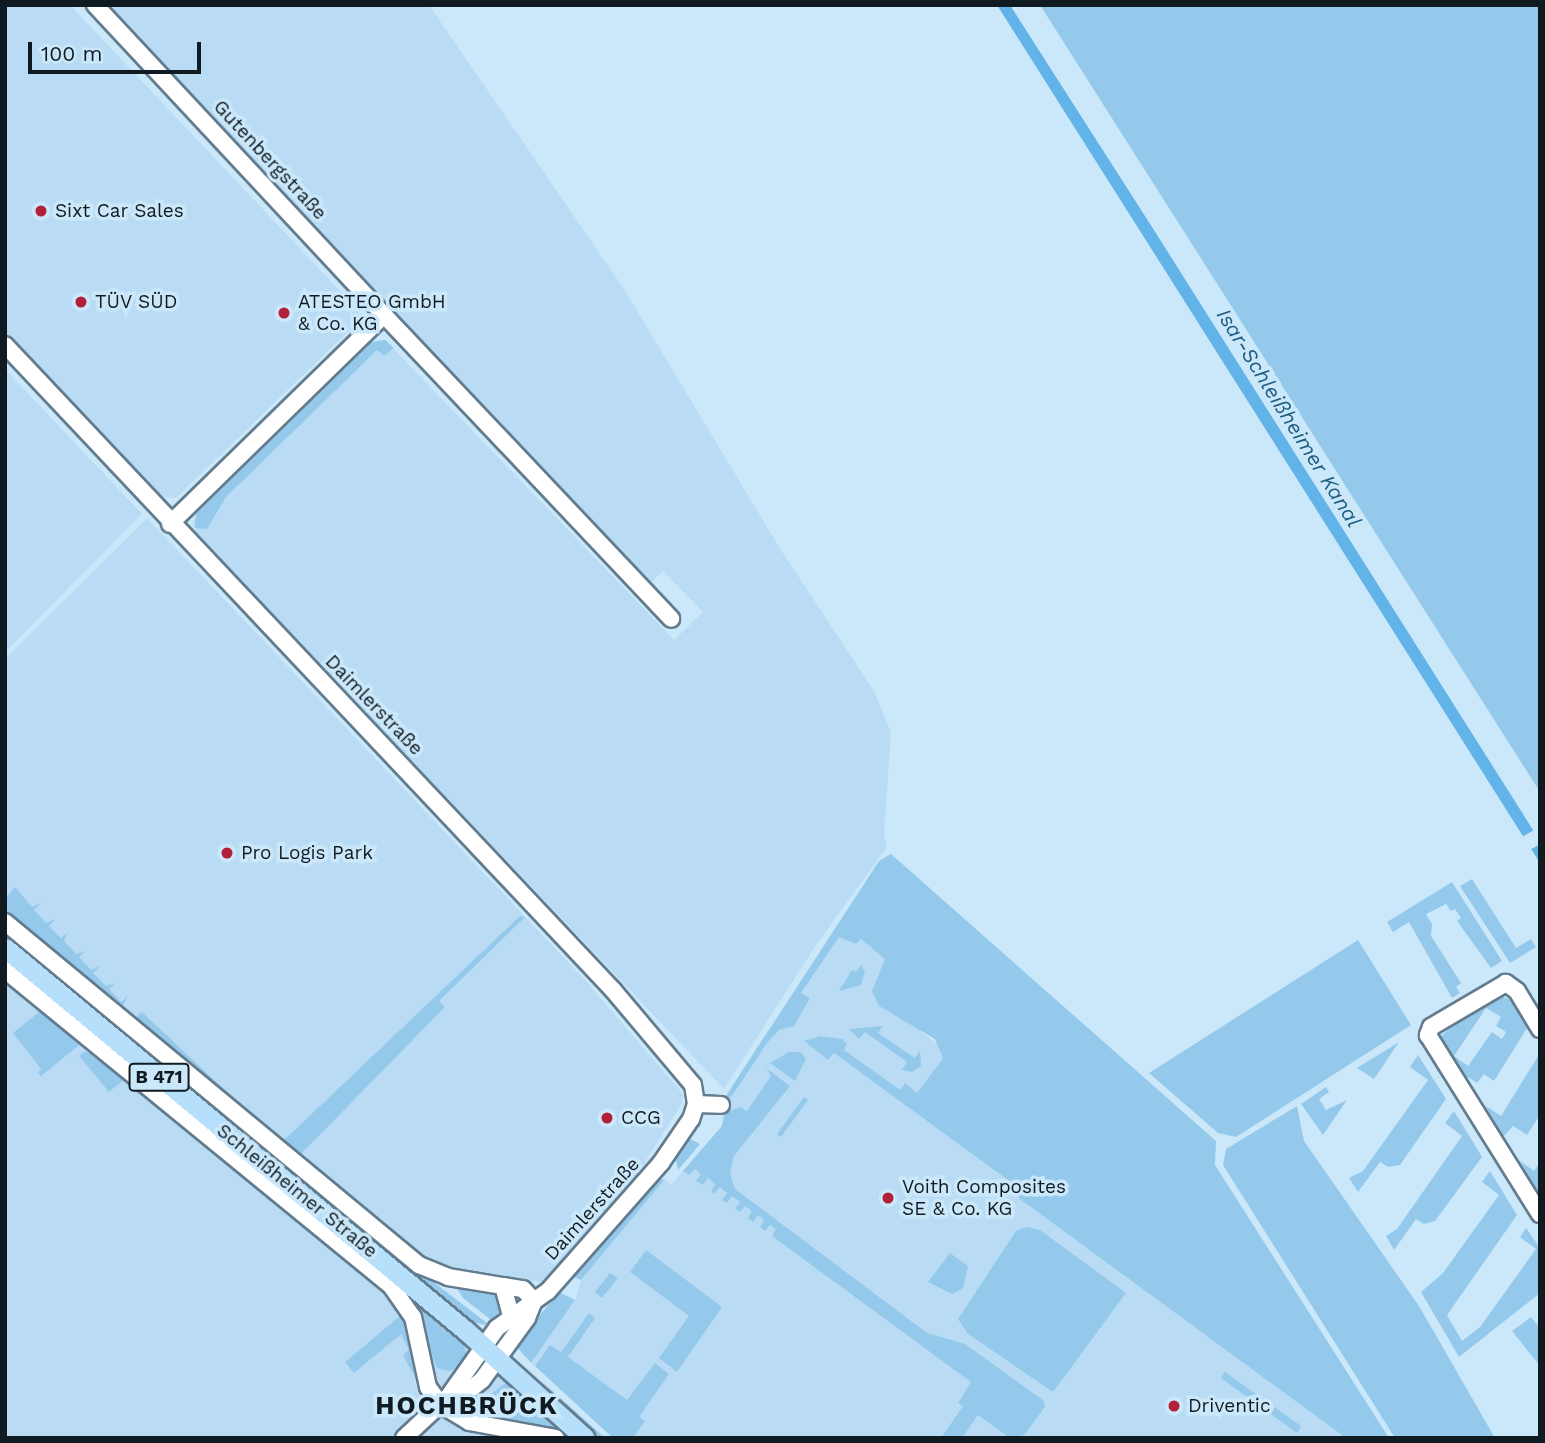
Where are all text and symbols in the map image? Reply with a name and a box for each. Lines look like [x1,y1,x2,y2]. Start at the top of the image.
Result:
scale bar [32,28,205,72]
text: 100 m [41,41,103,66]
street label: Gutenbergstraße [209,95,331,225]
place label: Sixt Car Sales [55,200,184,222]
marker: Sixt Car Sales [33,203,49,219]
place label: TÜV SÜD [95,291,178,313]
place label: ATESTEO GmbH & Co. KG [298,291,446,335]
marker: TÜV SÜD [73,294,89,310]
water label: Isar-Schleißheimer Kanal [1211,304,1367,532]
marker: ATESTEO GmbH & Co. KG [276,305,292,321]
street label: Daimlerstraße [320,650,428,760]
place label: Pro Logis Park [241,842,373,864]
marker: Pro Logis Park [219,845,235,861]
road number: B 471 [128,1062,190,1092]
place label: CCG [621,1107,661,1129]
marker: CCG [599,1110,615,1126]
street label: Schleißheimer Straße [212,1119,382,1263]
street label: Daimlerstraße [540,1153,644,1265]
place label: Voith Composites SE & Co. KG [902,1176,1066,1220]
marker: Voith Composites SE & Co. KG [880,1190,896,1206]
district label: HOCHBRÜCK [376,1390,558,1422]
place label: Driventic [1188,1395,1271,1417]
marker: Driventic [1166,1398,1182,1414]

